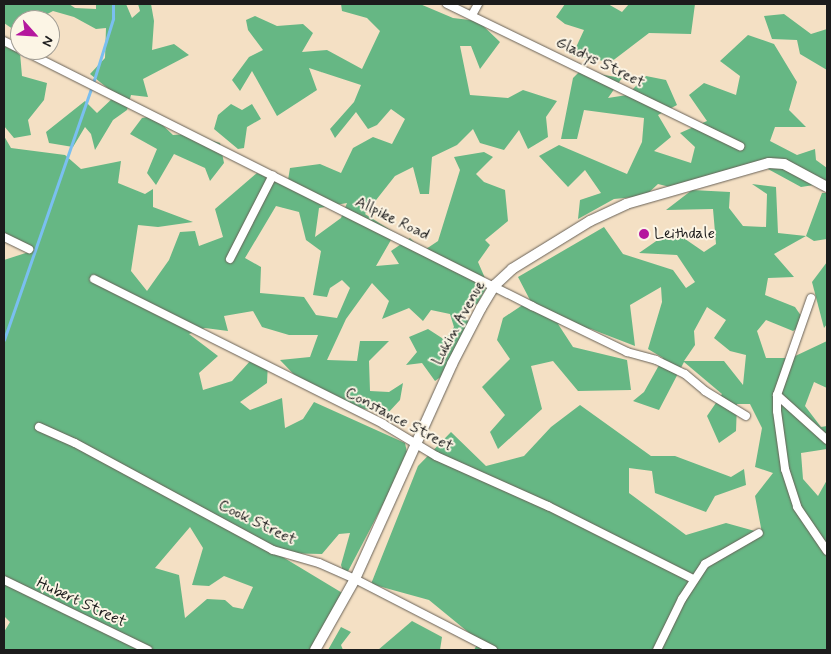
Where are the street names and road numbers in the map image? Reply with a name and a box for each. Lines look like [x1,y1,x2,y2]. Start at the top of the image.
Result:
street label: Gladys Street [553,33,647,93]
street label: Allpike Road [352,193,432,245]
street label: Lukin Avenue [427,276,491,370]
street label: Constance Street [342,384,456,456]
street label: Cook Street [215,496,299,550]
street label: Hubert Street [33,574,129,632]

